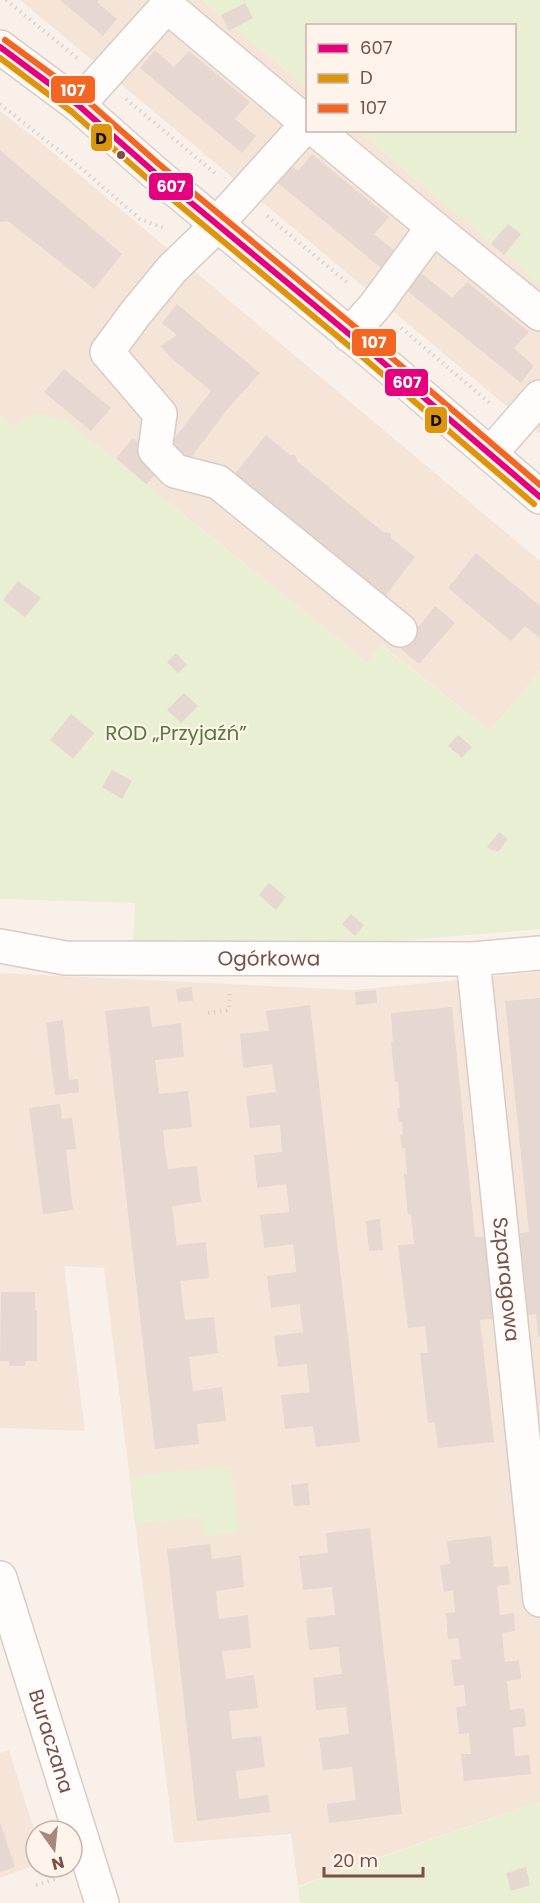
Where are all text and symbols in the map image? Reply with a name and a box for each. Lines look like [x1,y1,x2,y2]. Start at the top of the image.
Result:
legend [306,24,516,132]
text: 607 [360,35,393,60]
text: D [360,65,373,90]
line badge: 107 [50,75,96,104]
text: 107 [60,79,86,102]
text: 107 [360,95,387,120]
line badge: D [90,123,113,152]
text: D [95,127,107,150]
unlabelled marker [115,149,127,161]
line badge: 607 [148,172,194,201]
text: 607 [156,175,186,198]
line badge: 107 [351,328,397,357]
text: 107 [361,331,387,354]
line badge: 607 [384,368,429,397]
text: 607 [392,371,422,394]
line badge: D [424,406,448,434]
text: D [430,409,442,432]
park label: ROD „Przyjaźń” [105,719,247,747]
street label: Ogórkowa [218,944,320,973]
street label: Szparagowa [486,1216,527,1343]
street label: Buraczana [22,1686,81,1796]
north arrow [24,1819,84,1879]
scale bar [324,1840,423,1878]
text: 20 m [333,1848,378,1873]
text: N [49,1850,67,1876]

